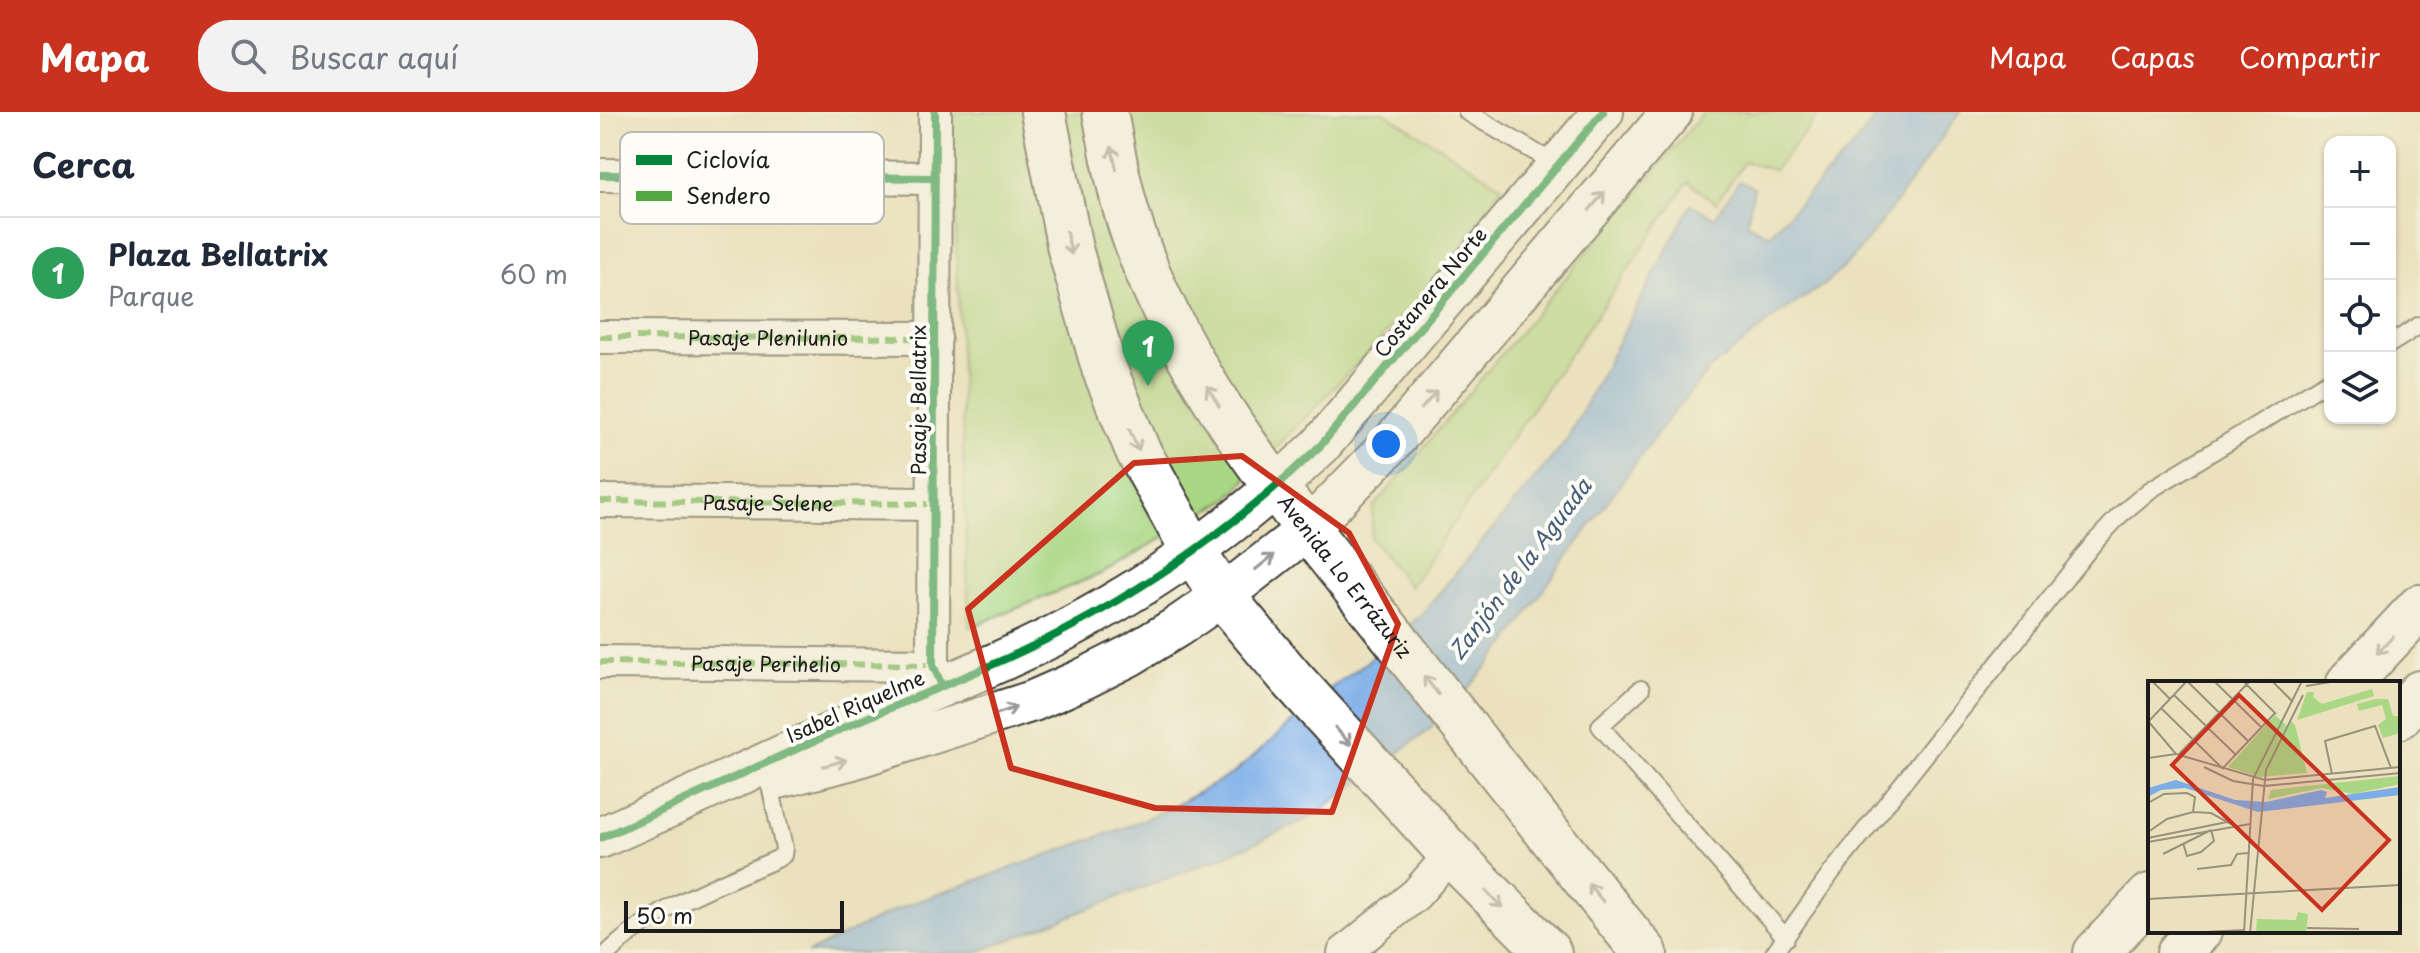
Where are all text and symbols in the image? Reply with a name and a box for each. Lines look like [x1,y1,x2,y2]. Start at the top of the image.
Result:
search box [198,20,758,92]
text: Mapa [40,28,150,85]
icon: search [226,34,270,78]
text: Buscar aquí [290,34,458,79]
text: Mapa [1989,35,2066,78]
text: Capas [2110,35,2195,78]
text: Compartir [2239,35,2380,78]
legend [620,132,884,224]
map controls [2324,136,2396,424]
button: + [2324,136,2396,208]
text: Cerca [32,138,135,190]
text: Ciclovía [686,142,770,175]
one-way arrow [1106,145,1121,171]
text: Sendero [686,178,771,211]
one-way arrow [1588,192,1606,212]
button: − [2324,208,2396,280]
street label: Costanera Norte [1366,220,1494,364]
one-way arrow [1063,230,1078,256]
text: Plaza Bellatrix [108,231,328,276]
text: 1 [52,254,64,293]
text: 60 m [500,254,568,293]
text: Parque [108,276,195,315]
button: locate [2324,280,2396,352]
pin: 1 [1122,320,1174,386]
street label: Pasaje Plenilunio [688,322,848,353]
street label: Pasaje Bellatrix [903,325,933,475]
button: layers [2324,352,2396,424]
one-way arrow [1205,385,1221,408]
one-way arrow [1420,390,1438,410]
your location [1366,424,1406,464]
one-way arrow [1127,428,1142,452]
water label: Zanjón de la Aguada [1440,470,1599,666]
street label: Pasaje Selene [702,487,834,518]
street label: Avenida Lo Errázuriz [1271,488,1420,664]
one-way arrow [1254,553,1275,570]
one-way arrow [2375,635,2394,655]
street label: Pasaje Perihelio [691,648,841,679]
street label: Isabel Riquelme [781,662,929,750]
one-way arrow [1423,675,1440,696]
inset map [2148,681,2400,933]
one-way arrow [993,702,1018,717]
one-way arrow [1334,726,1352,746]
one-way arrow [821,755,847,770]
one-way arrow [1587,882,1605,903]
one-way arrow [1485,889,1504,909]
scale bar [624,897,844,933]
text: 50 m [636,898,693,931]

